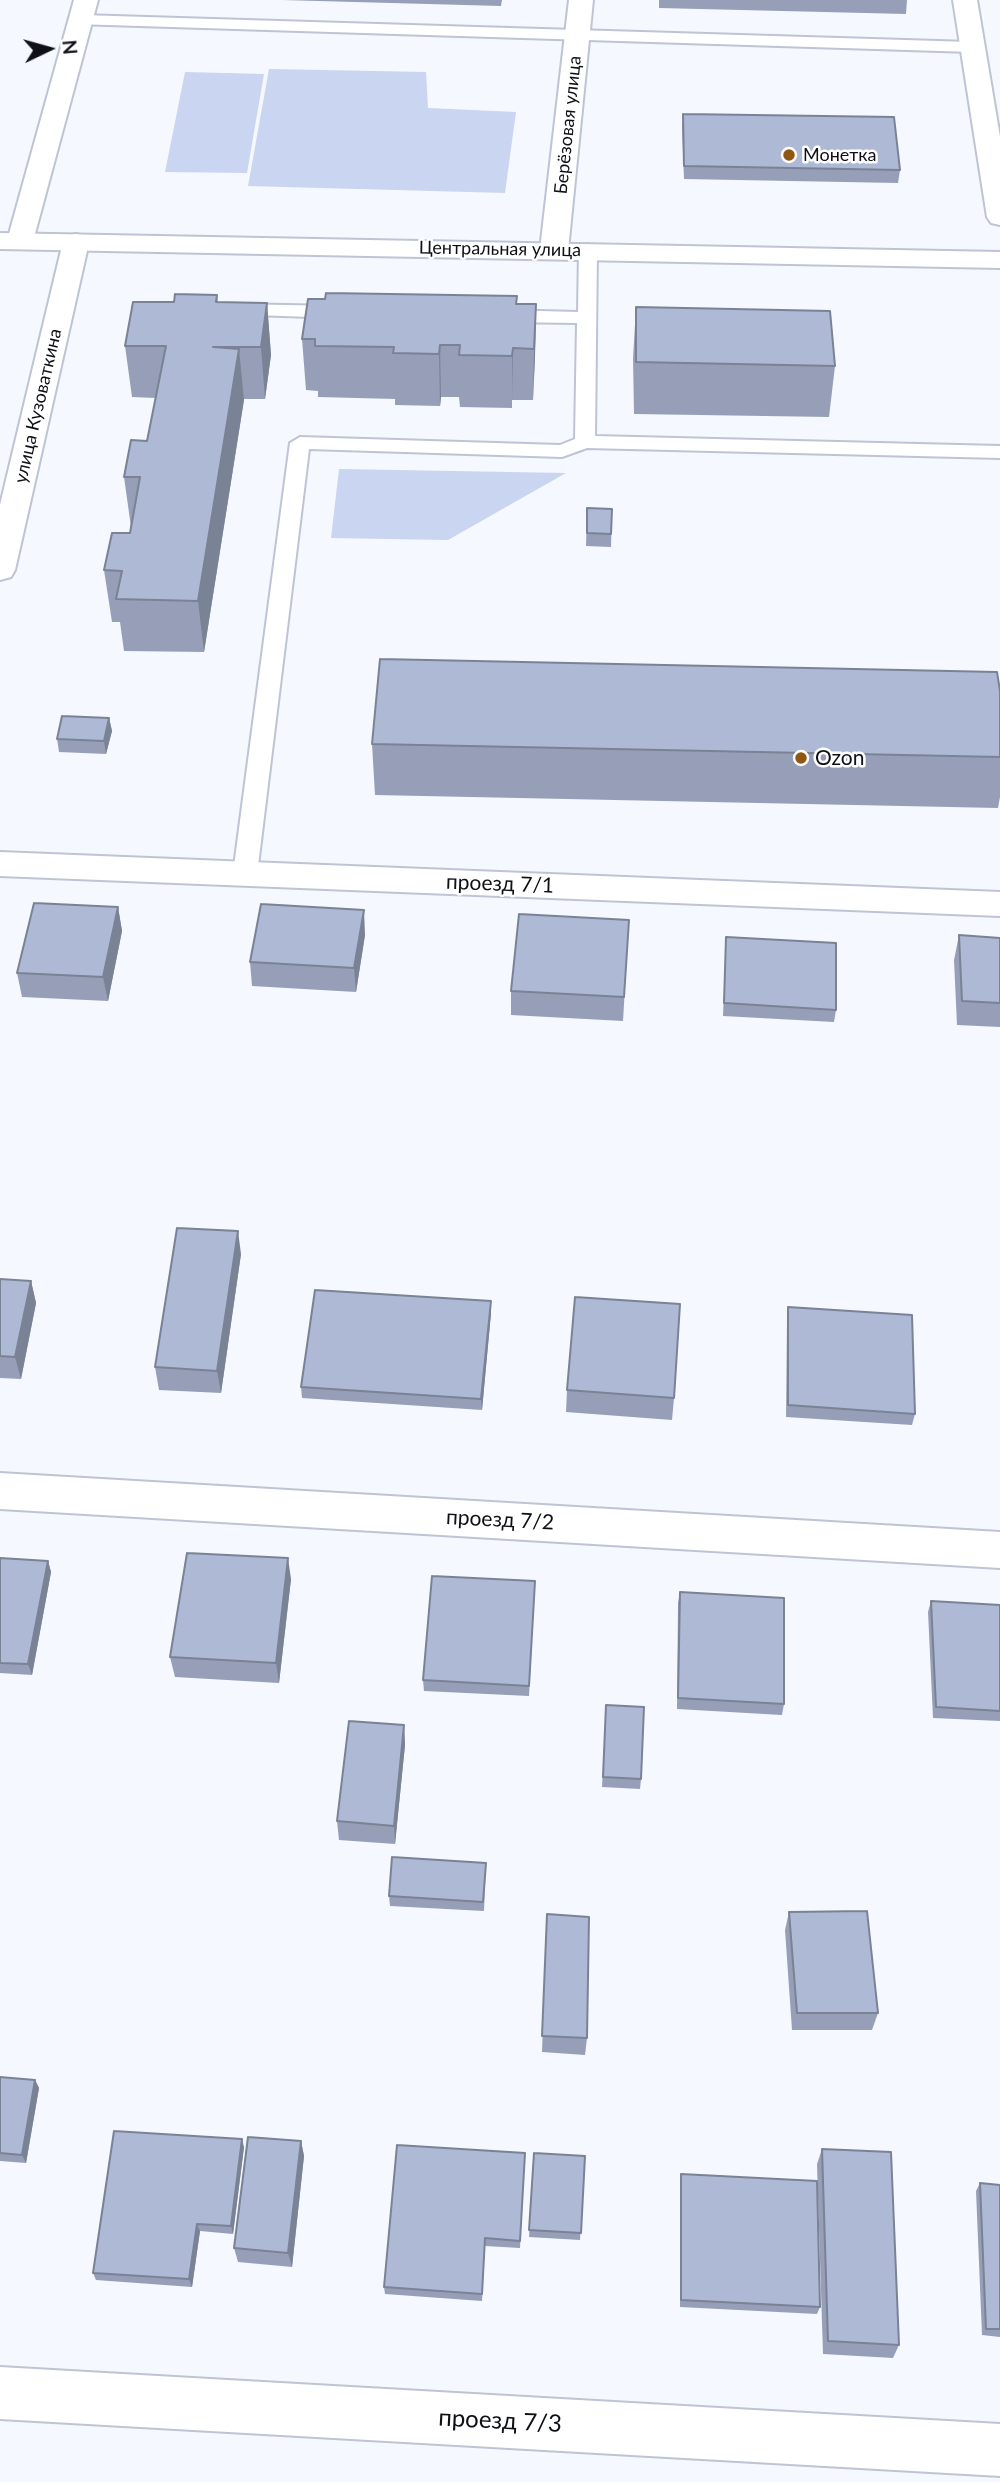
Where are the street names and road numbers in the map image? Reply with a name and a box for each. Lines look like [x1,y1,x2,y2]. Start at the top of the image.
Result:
street label: Берёзовая улица [550,55,586,195]
street label: Центральная улица [419,237,581,261]
street label: улица Кузоваткина [10,327,66,485]
street label: проезд 7/1 [446,870,554,898]
street label: проезд 7/2 [445,1505,555,1535]
street label: проезд 7/3 [438,2403,562,2439]

